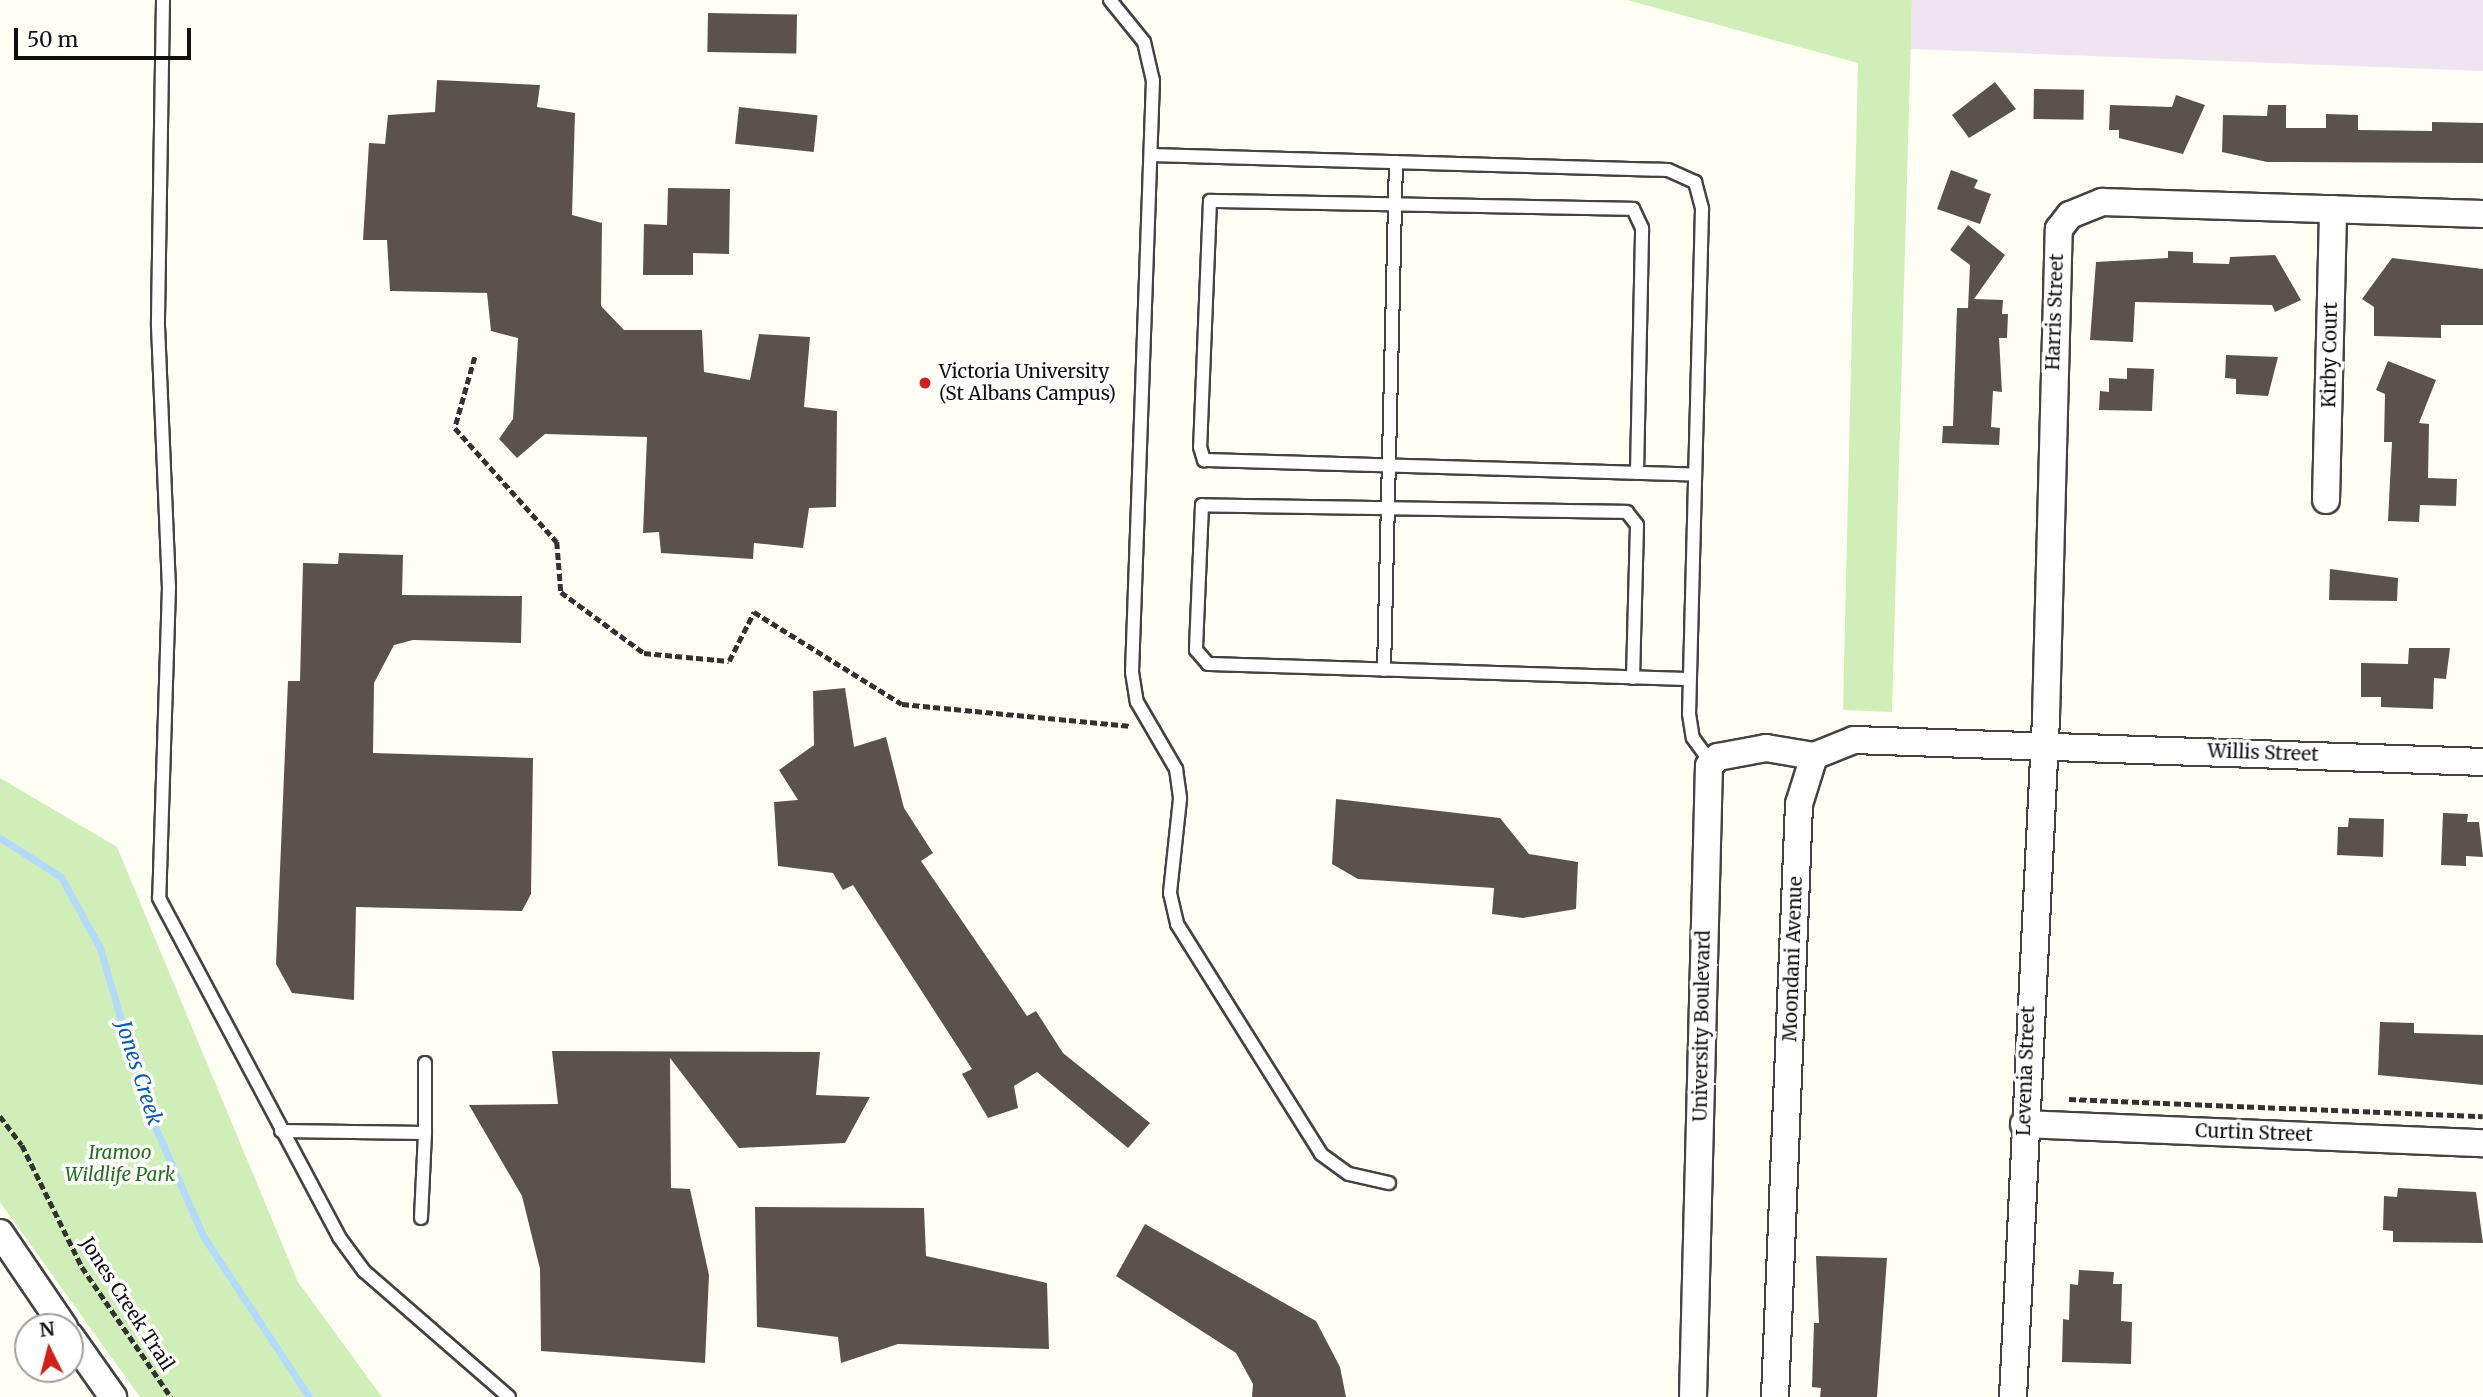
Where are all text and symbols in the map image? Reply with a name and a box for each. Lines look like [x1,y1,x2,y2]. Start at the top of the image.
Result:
scale bar [18,14,194,58]
text: 50 m [27,26,78,53]
street label: Harris Street [2042,253,2068,371]
street label: Kirby Court [2318,302,2342,408]
place label: Victoria University (St Albans Campus) [939,361,1116,405]
marker: Victoria University (St Albans Campus) [917,375,933,391]
street label: Willis Street [2207,740,2319,766]
street label: Moondani Avenue [1779,876,1807,1042]
street label: University Boulevard [1689,930,1715,1122]
street label: Levenia Street [2012,1005,2040,1137]
water label: Jones Creek [110,1018,168,1128]
street label: Curtin Street [2195,1120,2313,1146]
park label: Iramoo Wildlife Park [65,1142,175,1186]
street label: Jones Creek Trail [75,1233,179,1375]
north arrow [14,1313,84,1383]
text: N [38,1316,56,1342]

